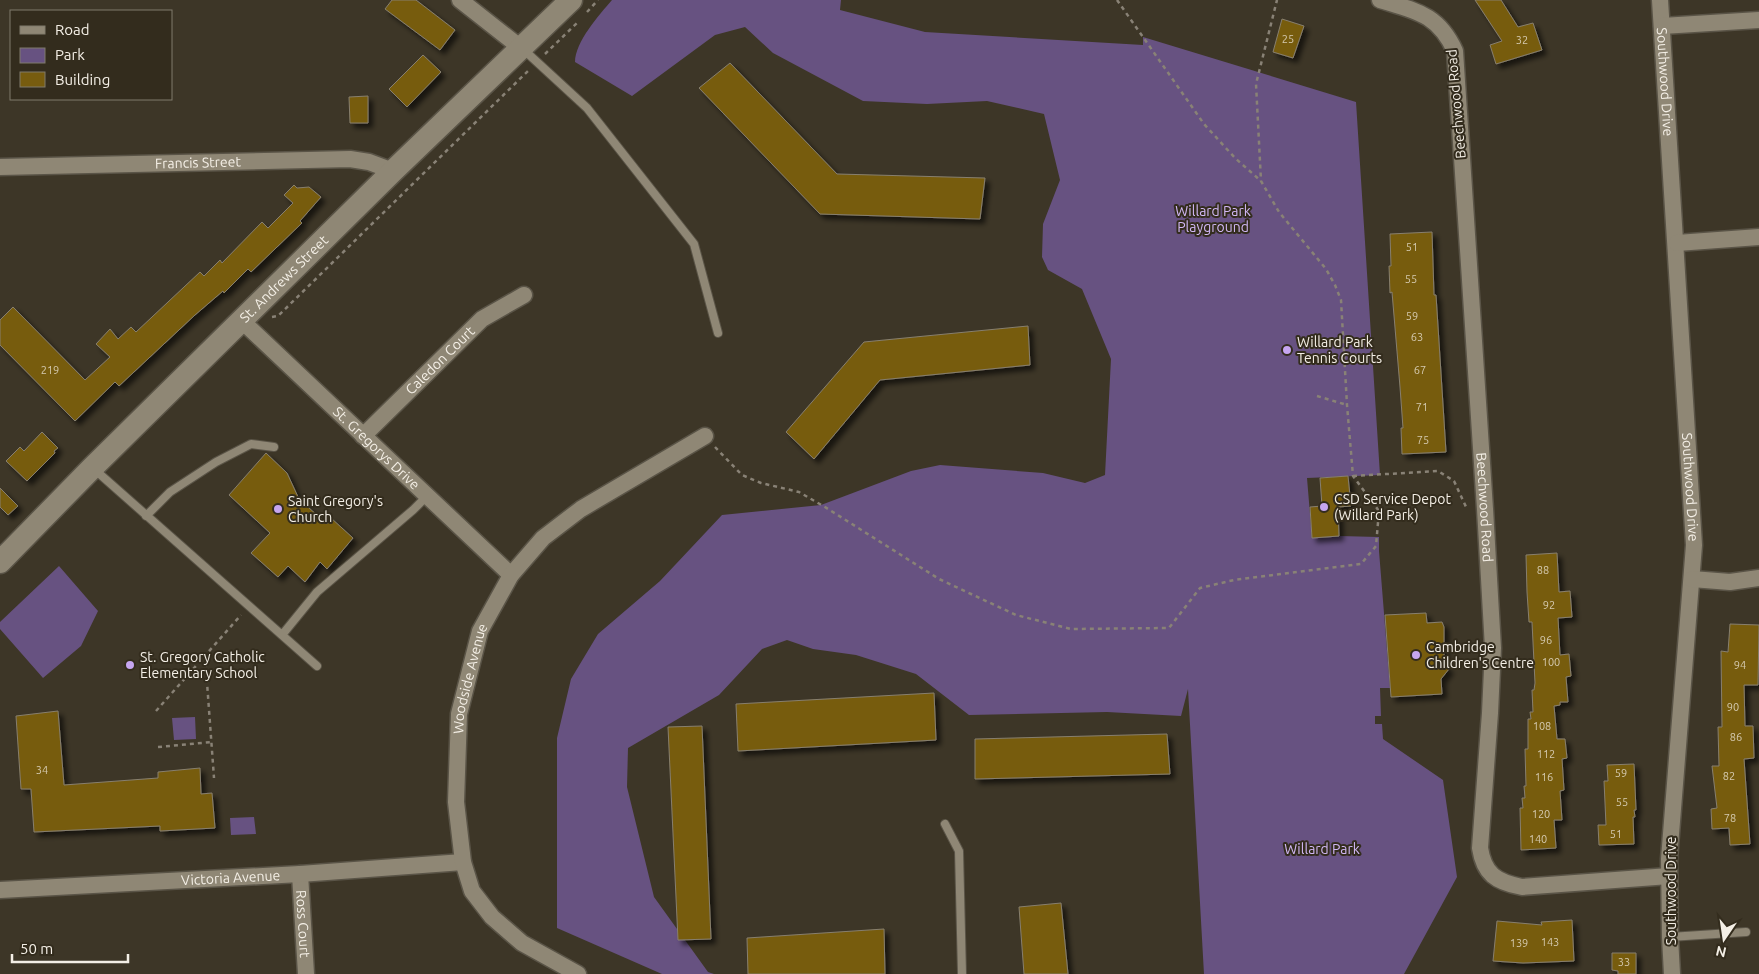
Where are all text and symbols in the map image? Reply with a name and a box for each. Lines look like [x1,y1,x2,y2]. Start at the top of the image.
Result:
legend [10,10,172,100]
text: Road [55,21,90,38]
street label: Southwood Drive [1654,27,1676,137]
house number: 25 [1282,33,1294,45]
house number: 32 [1516,34,1528,46]
text: Park [55,46,85,63]
street label: Beechwood Road [1443,49,1469,159]
text: Building [55,71,110,88]
street label: Francis Street [155,153,242,171]
park label: Willard Park Playground [1175,203,1251,235]
street label: St. Andrews Street [236,231,332,326]
house number: 51 [1406,241,1418,253]
house number: 55 [1405,273,1417,285]
house number: 59 [1406,310,1418,322]
street label: Caledon Court [402,323,478,398]
house number: 63 [1411,331,1423,343]
place label: Willard Park Tennis Courts [1297,334,1382,366]
marker: Willard Park Tennis Courts [1281,344,1293,356]
house number: 219 [41,364,59,376]
house number: 67 [1414,364,1426,376]
house number: 71 [1416,401,1428,413]
street label: St. Gregorys Drive [330,403,423,493]
street label: Southwood Drive [1679,432,1702,542]
house number: 75 [1417,434,1429,446]
street label: Beechwood Road [1473,452,1496,563]
place label: CSD Service Depot (Willard Park) [1334,491,1451,523]
place label: Saint Gregory's Church [288,493,383,525]
marker: CSD Service Depot (Willard Park) [1318,501,1330,513]
marker: Saint Gregory's Church [272,503,284,515]
house number: 88 [1537,564,1549,576]
house number: 92 [1543,599,1555,611]
street label: Woodside Avenue [450,620,491,734]
house number: 96 [1540,634,1552,646]
place label: Cambridge Children's Centre [1426,639,1534,671]
place label: St. Gregory Catholic Elementary School [140,649,265,681]
marker: Cambridge Children's Centre [1410,649,1422,661]
house number: 100 [1542,656,1560,668]
marker: St. Gregory Catholic Elementary School [124,659,136,671]
house number: 94 [1734,659,1746,671]
house number: 90 [1727,701,1739,713]
house number: 108 [1533,720,1551,732]
house number: 86 [1730,731,1742,743]
house number: 112 [1537,748,1555,760]
house number: 34 [36,764,48,776]
house number: 59 [1615,767,1627,779]
house number: 82 [1723,770,1735,782]
house number: 116 [1535,771,1553,783]
house number: 55 [1616,796,1628,808]
house number: 120 [1532,808,1550,820]
house number: 78 [1724,812,1736,824]
house number: 51 [1610,828,1622,840]
house number: 140 [1529,833,1547,845]
street label: Southwood Drive [1663,837,1679,945]
park label: Willard Park [1284,841,1360,857]
street label: Victoria Avenue [181,867,281,888]
street label: Ross Court [293,890,313,959]
north arrow [1699,914,1749,964]
scale bar [12,932,129,964]
house number: 143 [1541,936,1559,948]
house number: 139 [1510,937,1528,949]
text: 50 m [20,940,53,957]
text: N [1714,943,1728,961]
house number: 33 [1618,956,1630,968]

